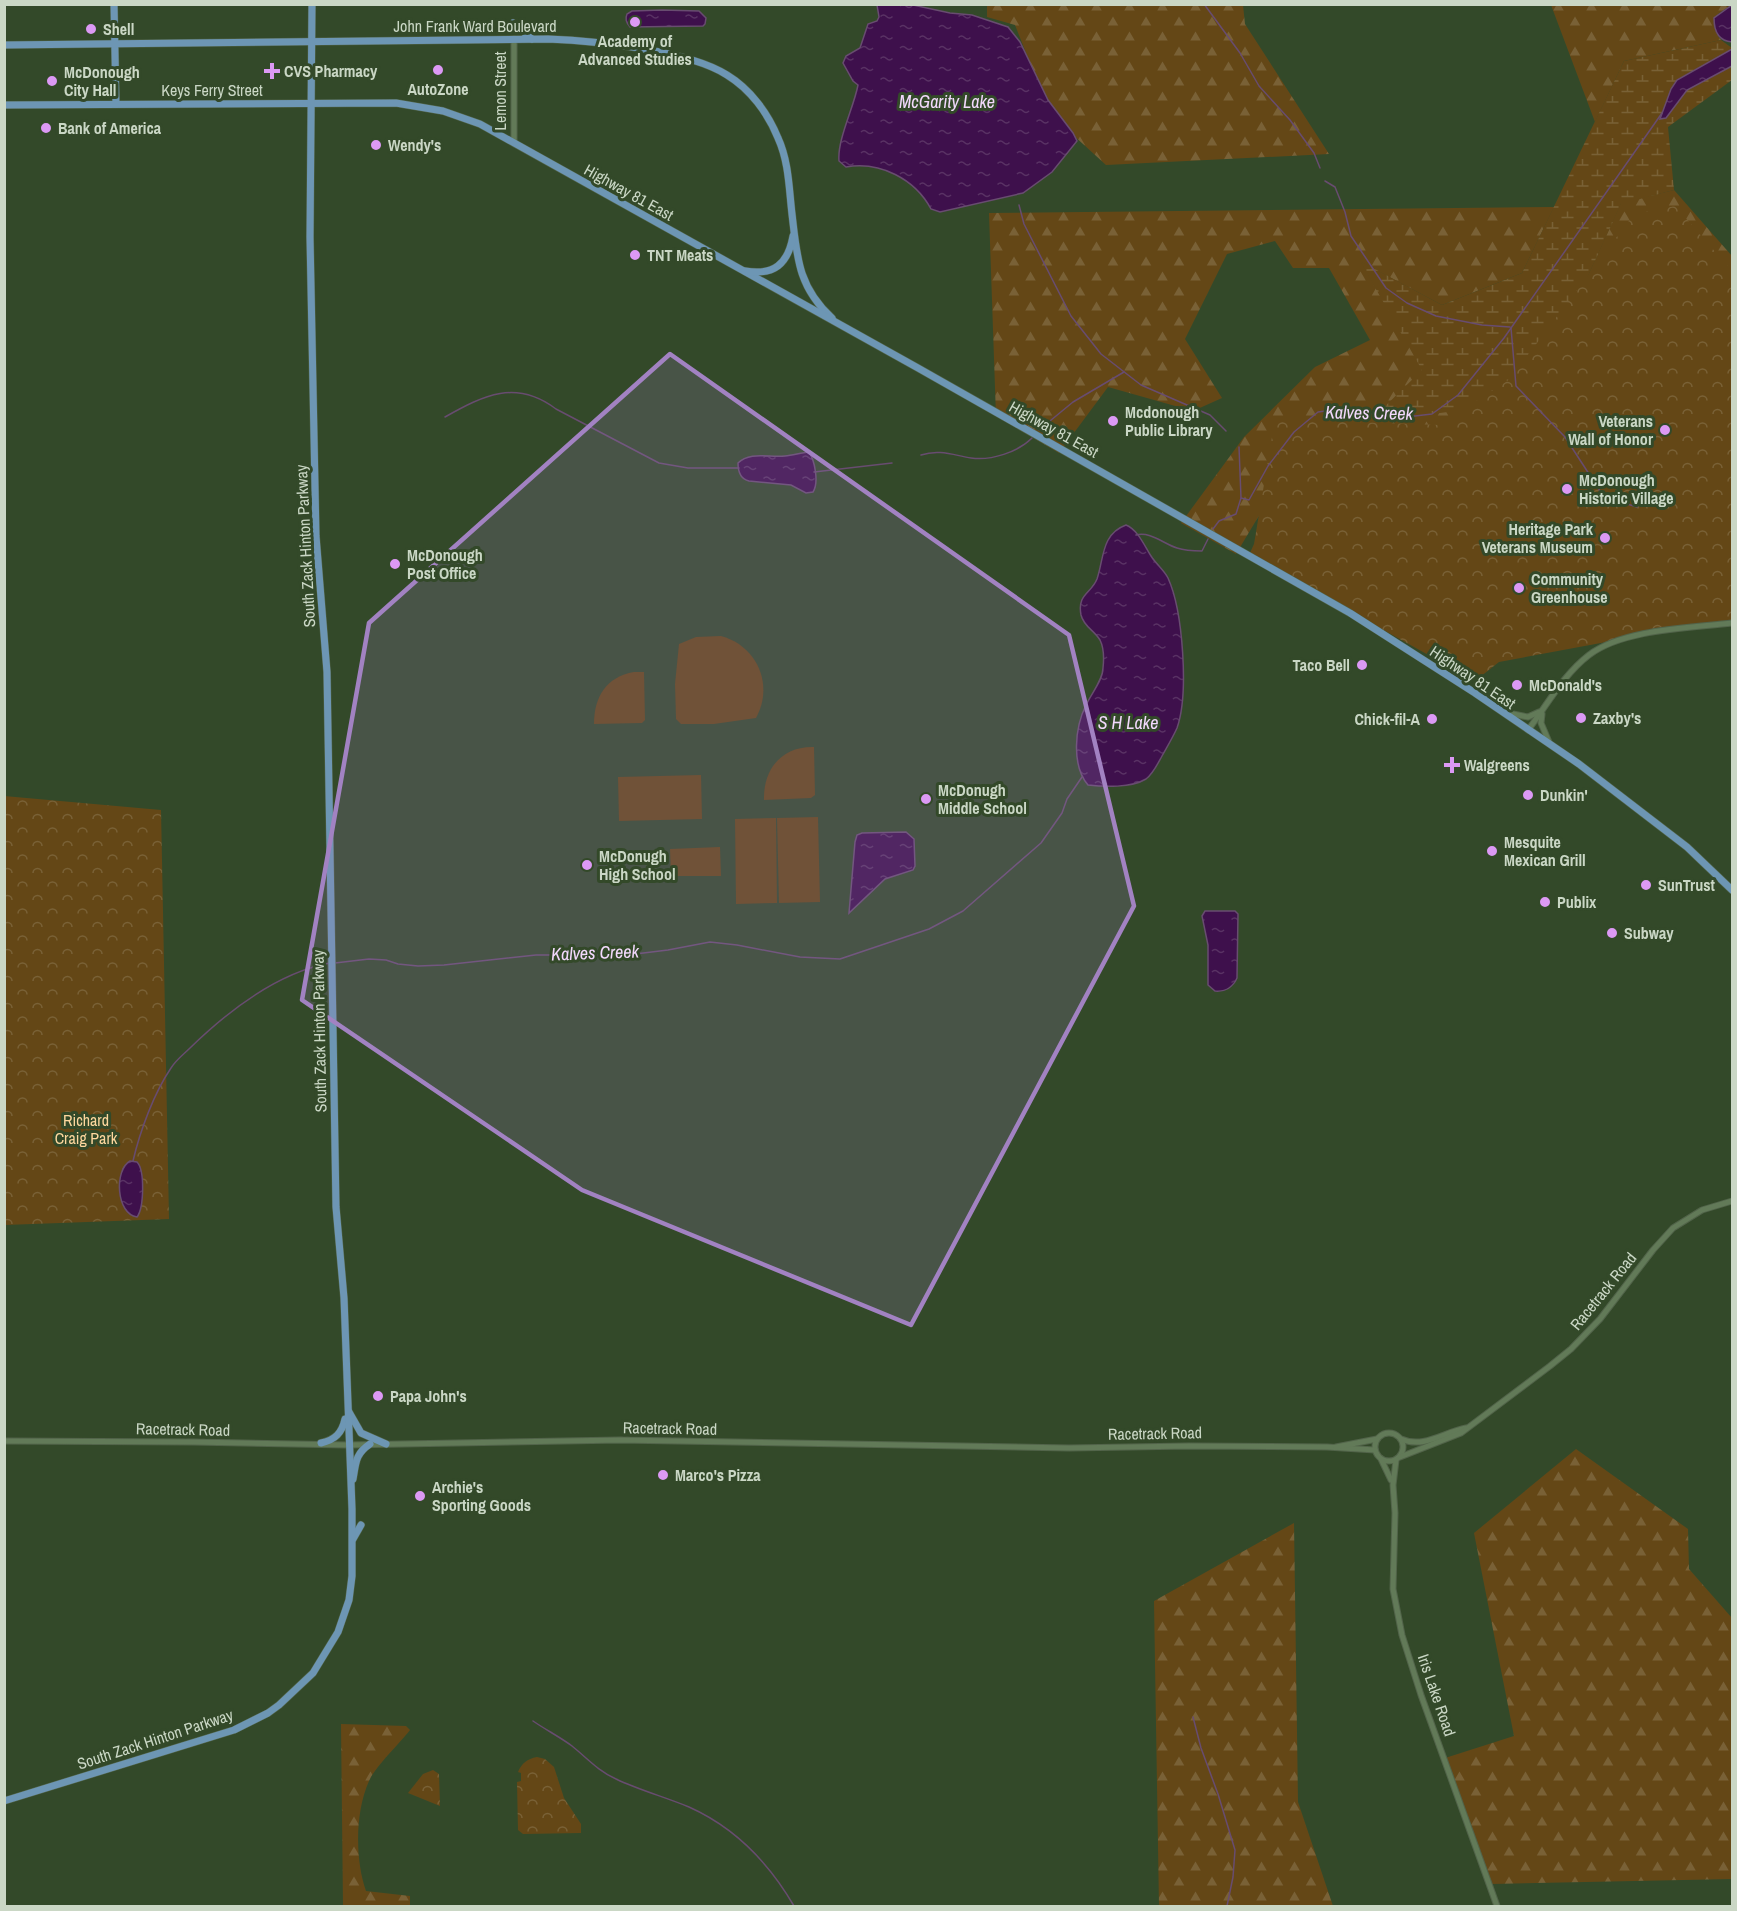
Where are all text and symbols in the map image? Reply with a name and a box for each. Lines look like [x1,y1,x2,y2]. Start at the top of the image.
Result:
street label: John Frank Ward Boulevard [394,15,556,37]
marker: Academy of Advanced Studies [628,15,642,29]
place label: Shell [103,18,134,40]
marker: Shell [84,22,98,36]
place label: Academy of Advanced Studies [578,30,692,70]
street label: Lemon Street [489,51,511,130]
place label: CVS Pharmacy [284,60,378,82]
place label: McDonough City Hall [64,61,140,101]
marker: AutoZone [431,63,445,77]
marker: CVS Pharmacy [265,64,279,78]
marker: McDonough City Hall [45,74,59,88]
place label: AutoZone [407,78,469,100]
street label: Keys Ferry Street [161,79,263,101]
water label: McGarity Lake [899,89,995,114]
place label: Bank of America [58,117,162,139]
marker: Bank of America [39,121,53,135]
place label: Wendy's [388,134,441,156]
marker: Wendy's [369,138,383,152]
street label: Highway 81 East [580,158,678,226]
place label: TNT Meats [647,244,713,266]
marker: TNT Meats [628,248,642,262]
street label: Highway 81 East [1005,395,1103,463]
water label: Kalves Creek [1325,399,1414,426]
place label: Mcdonough Public Library [1125,401,1213,441]
place label: Veterans Wall of Honor [1568,410,1654,450]
marker: Mcdonough Public Library [1106,414,1120,428]
marker: Veterans Wall of Honor [1658,423,1672,437]
street label: South Zack Hinton Parkway [290,464,320,628]
place label: McDonough Historic Village [1579,469,1674,509]
marker: McDonough Historic Village [1560,482,1574,496]
place label: Heritage Park Veterans Museum [1482,518,1594,558]
marker: Heritage Park Veterans Museum [1598,531,1612,545]
place label: McDonough Post Office [407,544,483,584]
marker: McDonough Post Office [388,557,402,571]
place label: Community Greenhouse [1531,568,1608,608]
marker: Community Greenhouse [1512,581,1526,595]
street label: Highway 81 East [1426,640,1521,714]
place label: Taco Bell [1293,654,1350,676]
marker: Taco Bell [1355,658,1369,672]
place label: McDonald's [1529,674,1602,696]
marker: McDonald's [1510,678,1524,692]
place label: Zaxby's [1593,707,1641,729]
place label: Chick-fil-A [1354,708,1421,730]
water label: S H Lake [1098,710,1158,735]
marker: Zaxby's [1574,711,1588,725]
marker: Chick-fil-A [1425,712,1439,726]
place label: Walgreens [1464,754,1530,776]
marker: Walgreens [1445,758,1459,772]
place label: McDonugh Middle School [938,779,1027,819]
place label: Dunkin' [1540,784,1588,806]
marker: Dunkin' [1521,788,1535,802]
marker: McDonugh Middle School [919,792,933,806]
place label: Mesquite Mexican Grill [1504,831,1586,871]
marker: Mesquite Mexican Grill [1485,844,1499,858]
place label: McDonugh High School [599,845,676,885]
marker: McDonugh High School [580,858,594,872]
place label: SunTrust [1658,874,1715,896]
marker: SunTrust [1639,878,1653,892]
place label: Publix [1557,891,1597,913]
marker: Publix [1538,895,1552,909]
place label: Subway [1624,922,1674,944]
marker: Subway [1605,926,1619,940]
water label: Kalves Creek [551,938,640,967]
street label: South Zack Hinton Parkway [307,949,331,1112]
park label: Richard Craig Park [55,1109,118,1149]
street label: Racetrack Road [1565,1248,1641,1334]
place label: Papa John's [390,1385,467,1407]
marker: Papa John's [371,1389,385,1403]
street label: Racetrack Road [623,1416,717,1440]
street label: Racetrack Road [136,1417,230,1441]
street label: Racetrack Road [1108,1421,1202,1445]
place label: Marco's Pizza [675,1464,761,1486]
marker: Marco's Pizza [656,1468,670,1482]
place label: Archie's Sporting Goods [432,1476,531,1516]
marker: Archie's Sporting Goods [413,1489,427,1503]
street label: Iris Lake Road [1413,1651,1461,1739]
street label: South Zack Hinton Parkway [74,1703,236,1775]

